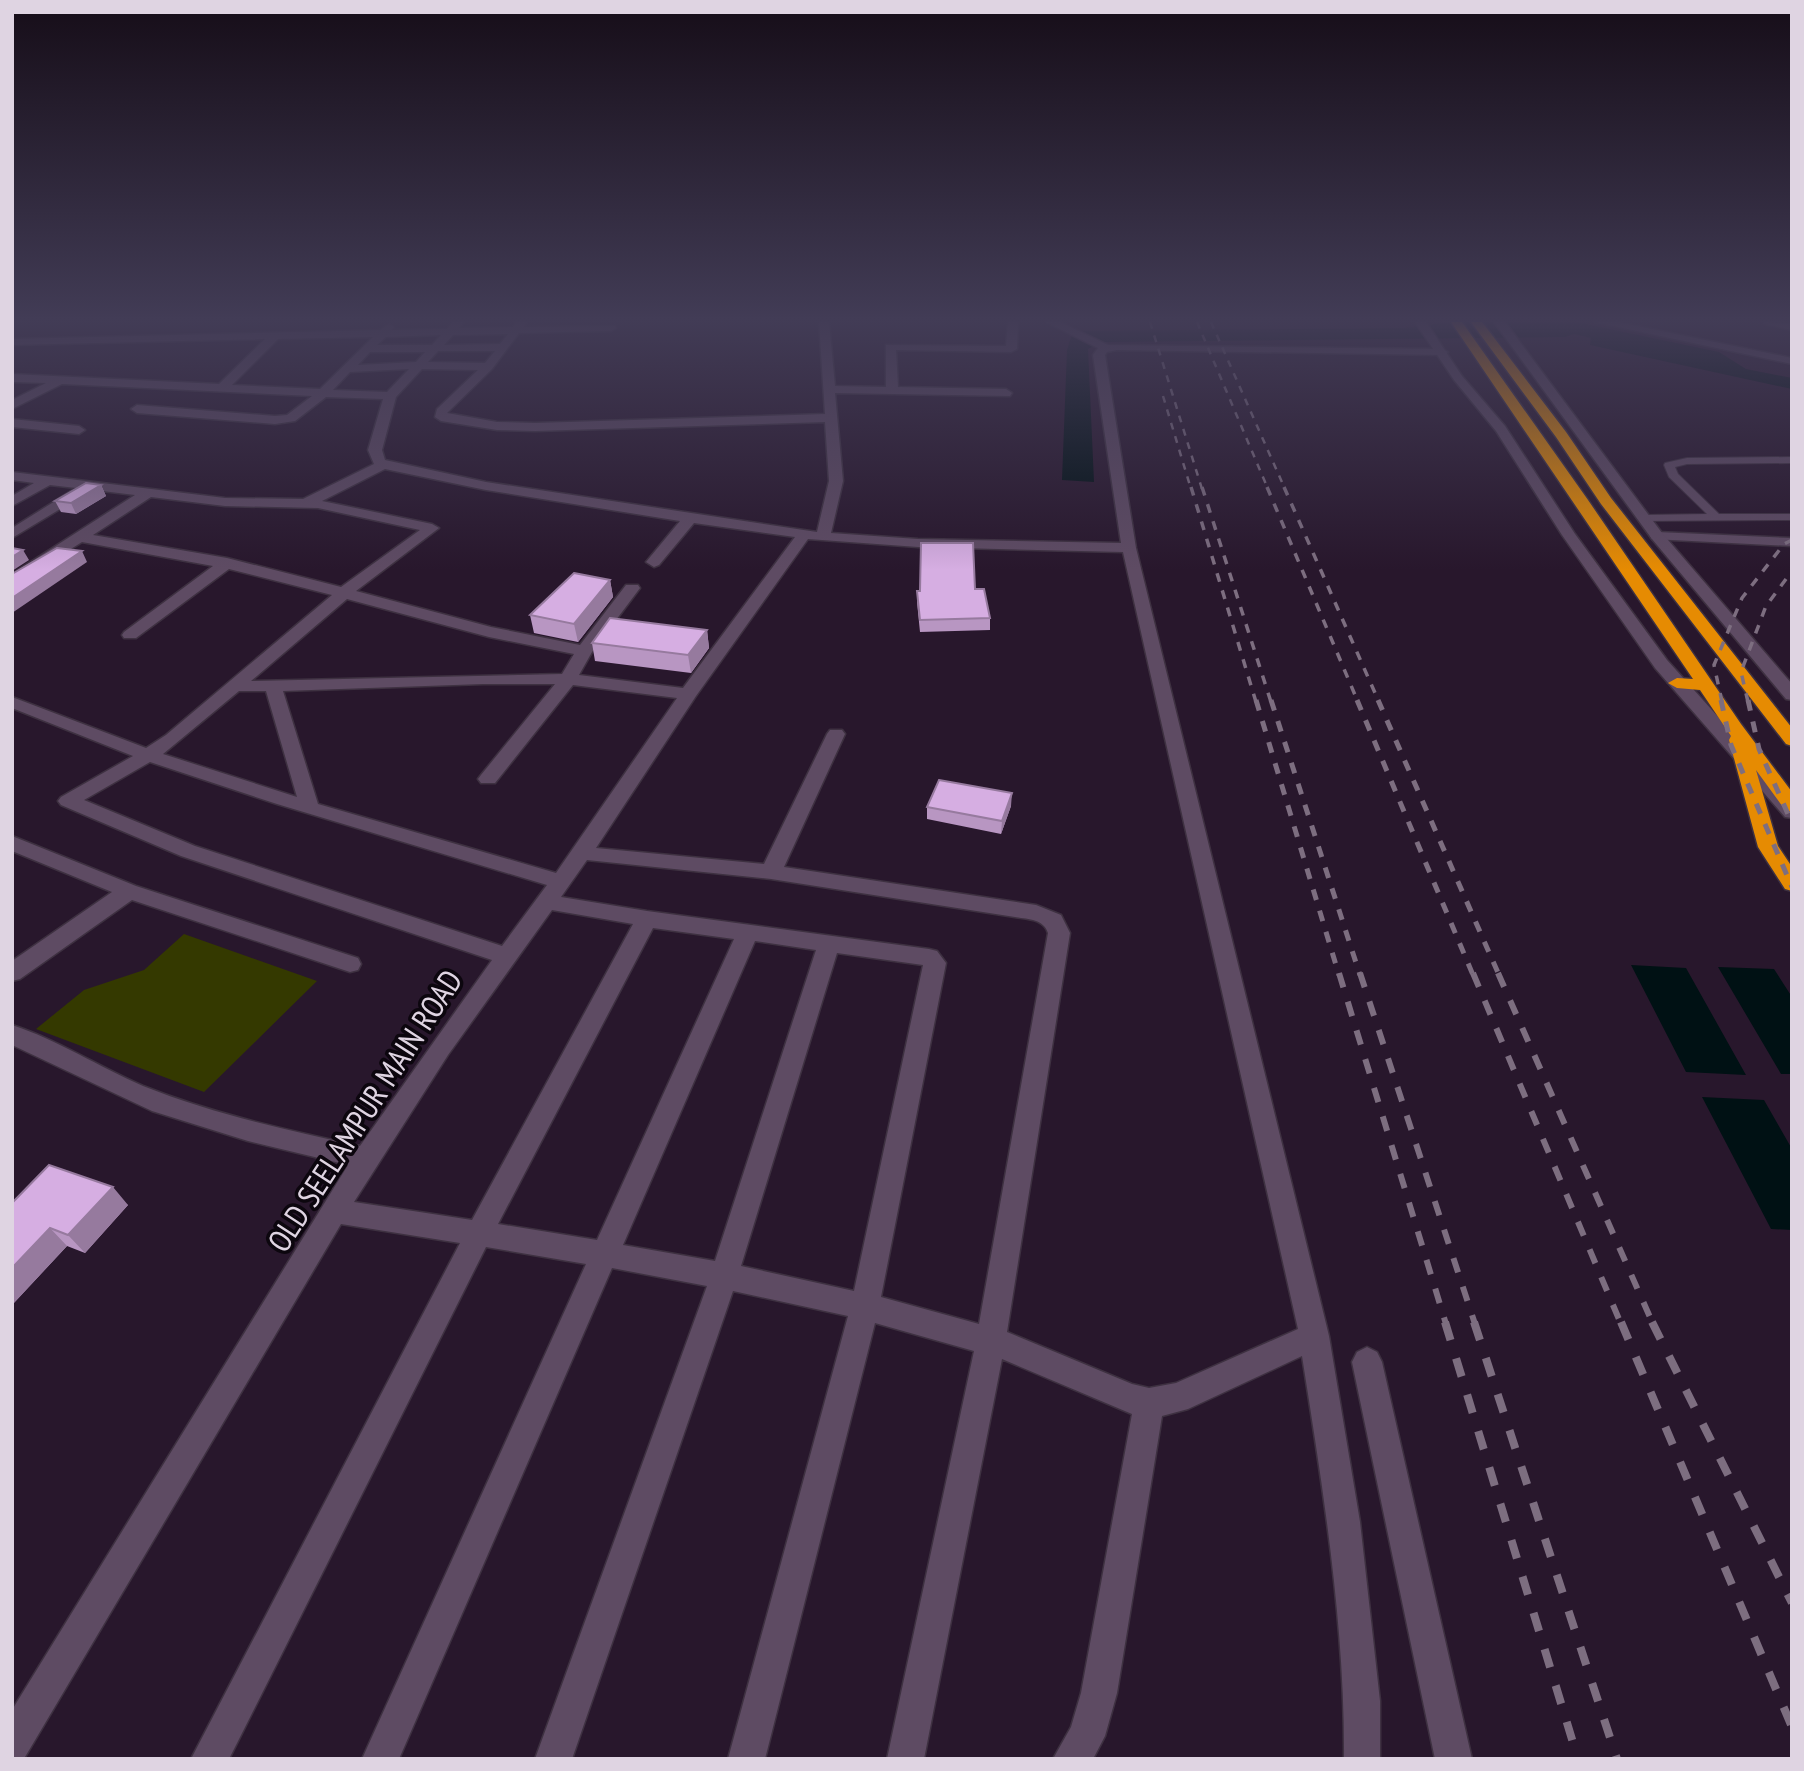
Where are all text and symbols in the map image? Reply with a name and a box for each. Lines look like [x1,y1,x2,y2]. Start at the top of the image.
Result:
street label: OLD SEELAMPUR MAIN ROAD [257,961,471,1259]

